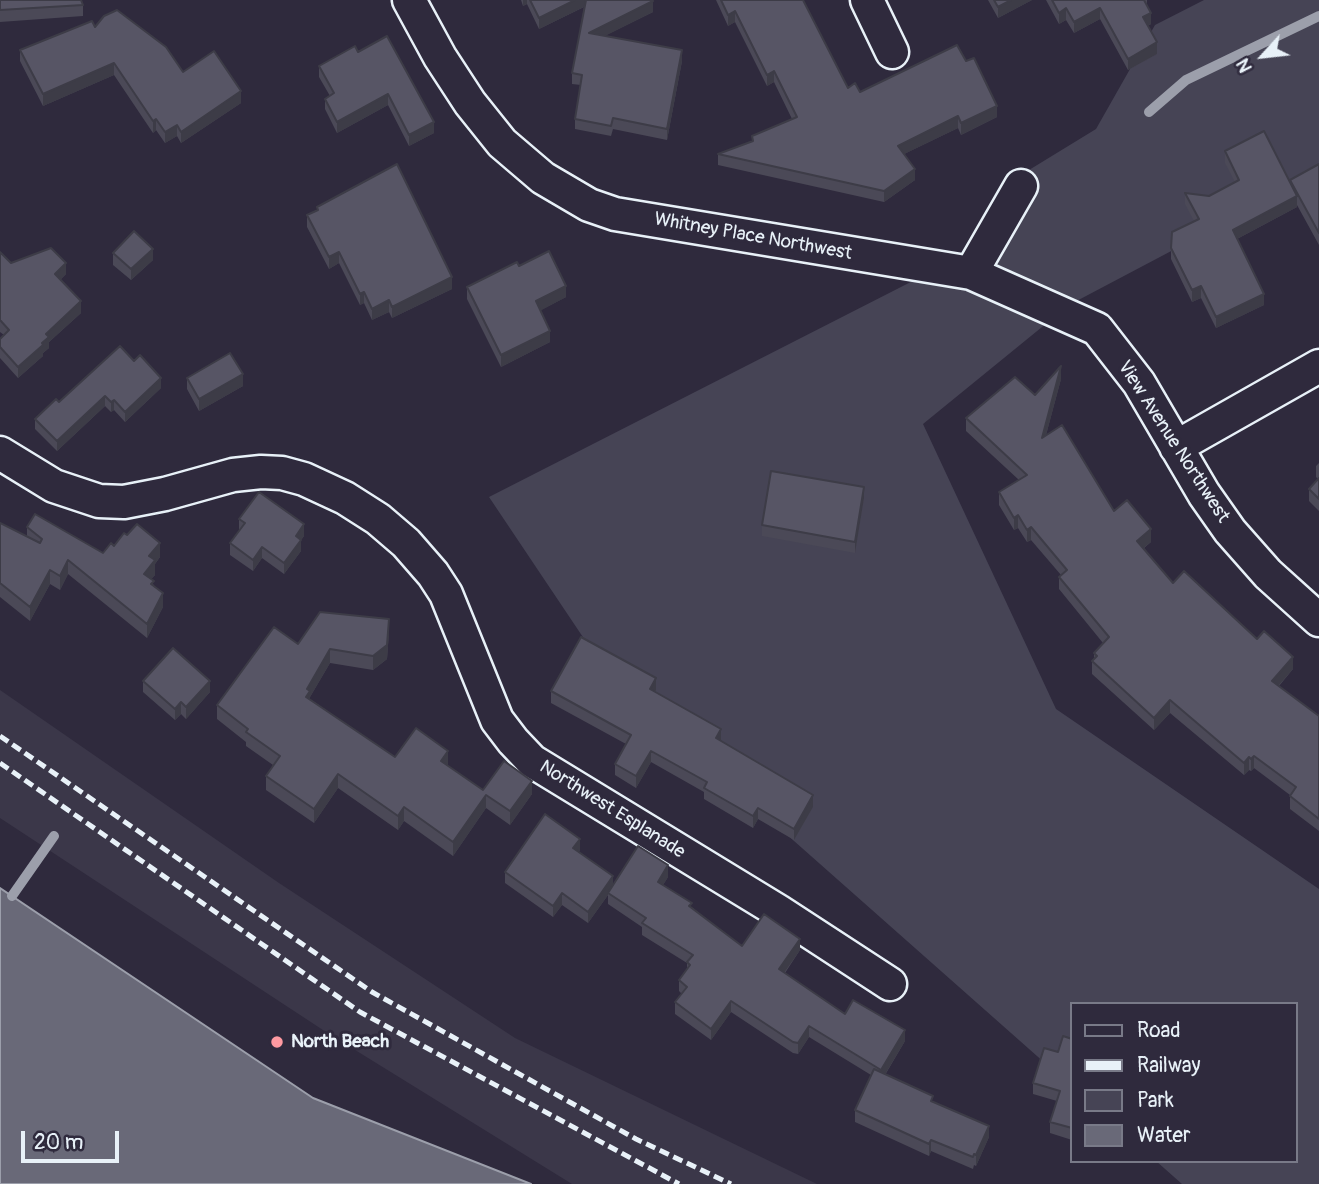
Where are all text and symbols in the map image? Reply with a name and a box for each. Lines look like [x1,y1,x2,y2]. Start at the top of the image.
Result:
north arrow [1228,21,1298,91]
text: N [1231,54,1258,77]
street label: Whitney Place Northwest [652,208,854,266]
street label: View Avenue Northwest [1112,357,1234,527]
street label: Northwest Esplanade [535,756,689,864]
legend [1070,1002,1298,1163]
text: Road [1137,1017,1181,1044]
place label: North Beach [291,1031,389,1053]
marker: North Beach [269,1034,285,1050]
text: Railway [1137,1052,1201,1079]
text: Park [1137,1087,1174,1114]
scale bar [24,1118,122,1162]
text: Water [1137,1122,1190,1149]
text: 20 m [34,1129,83,1156]

